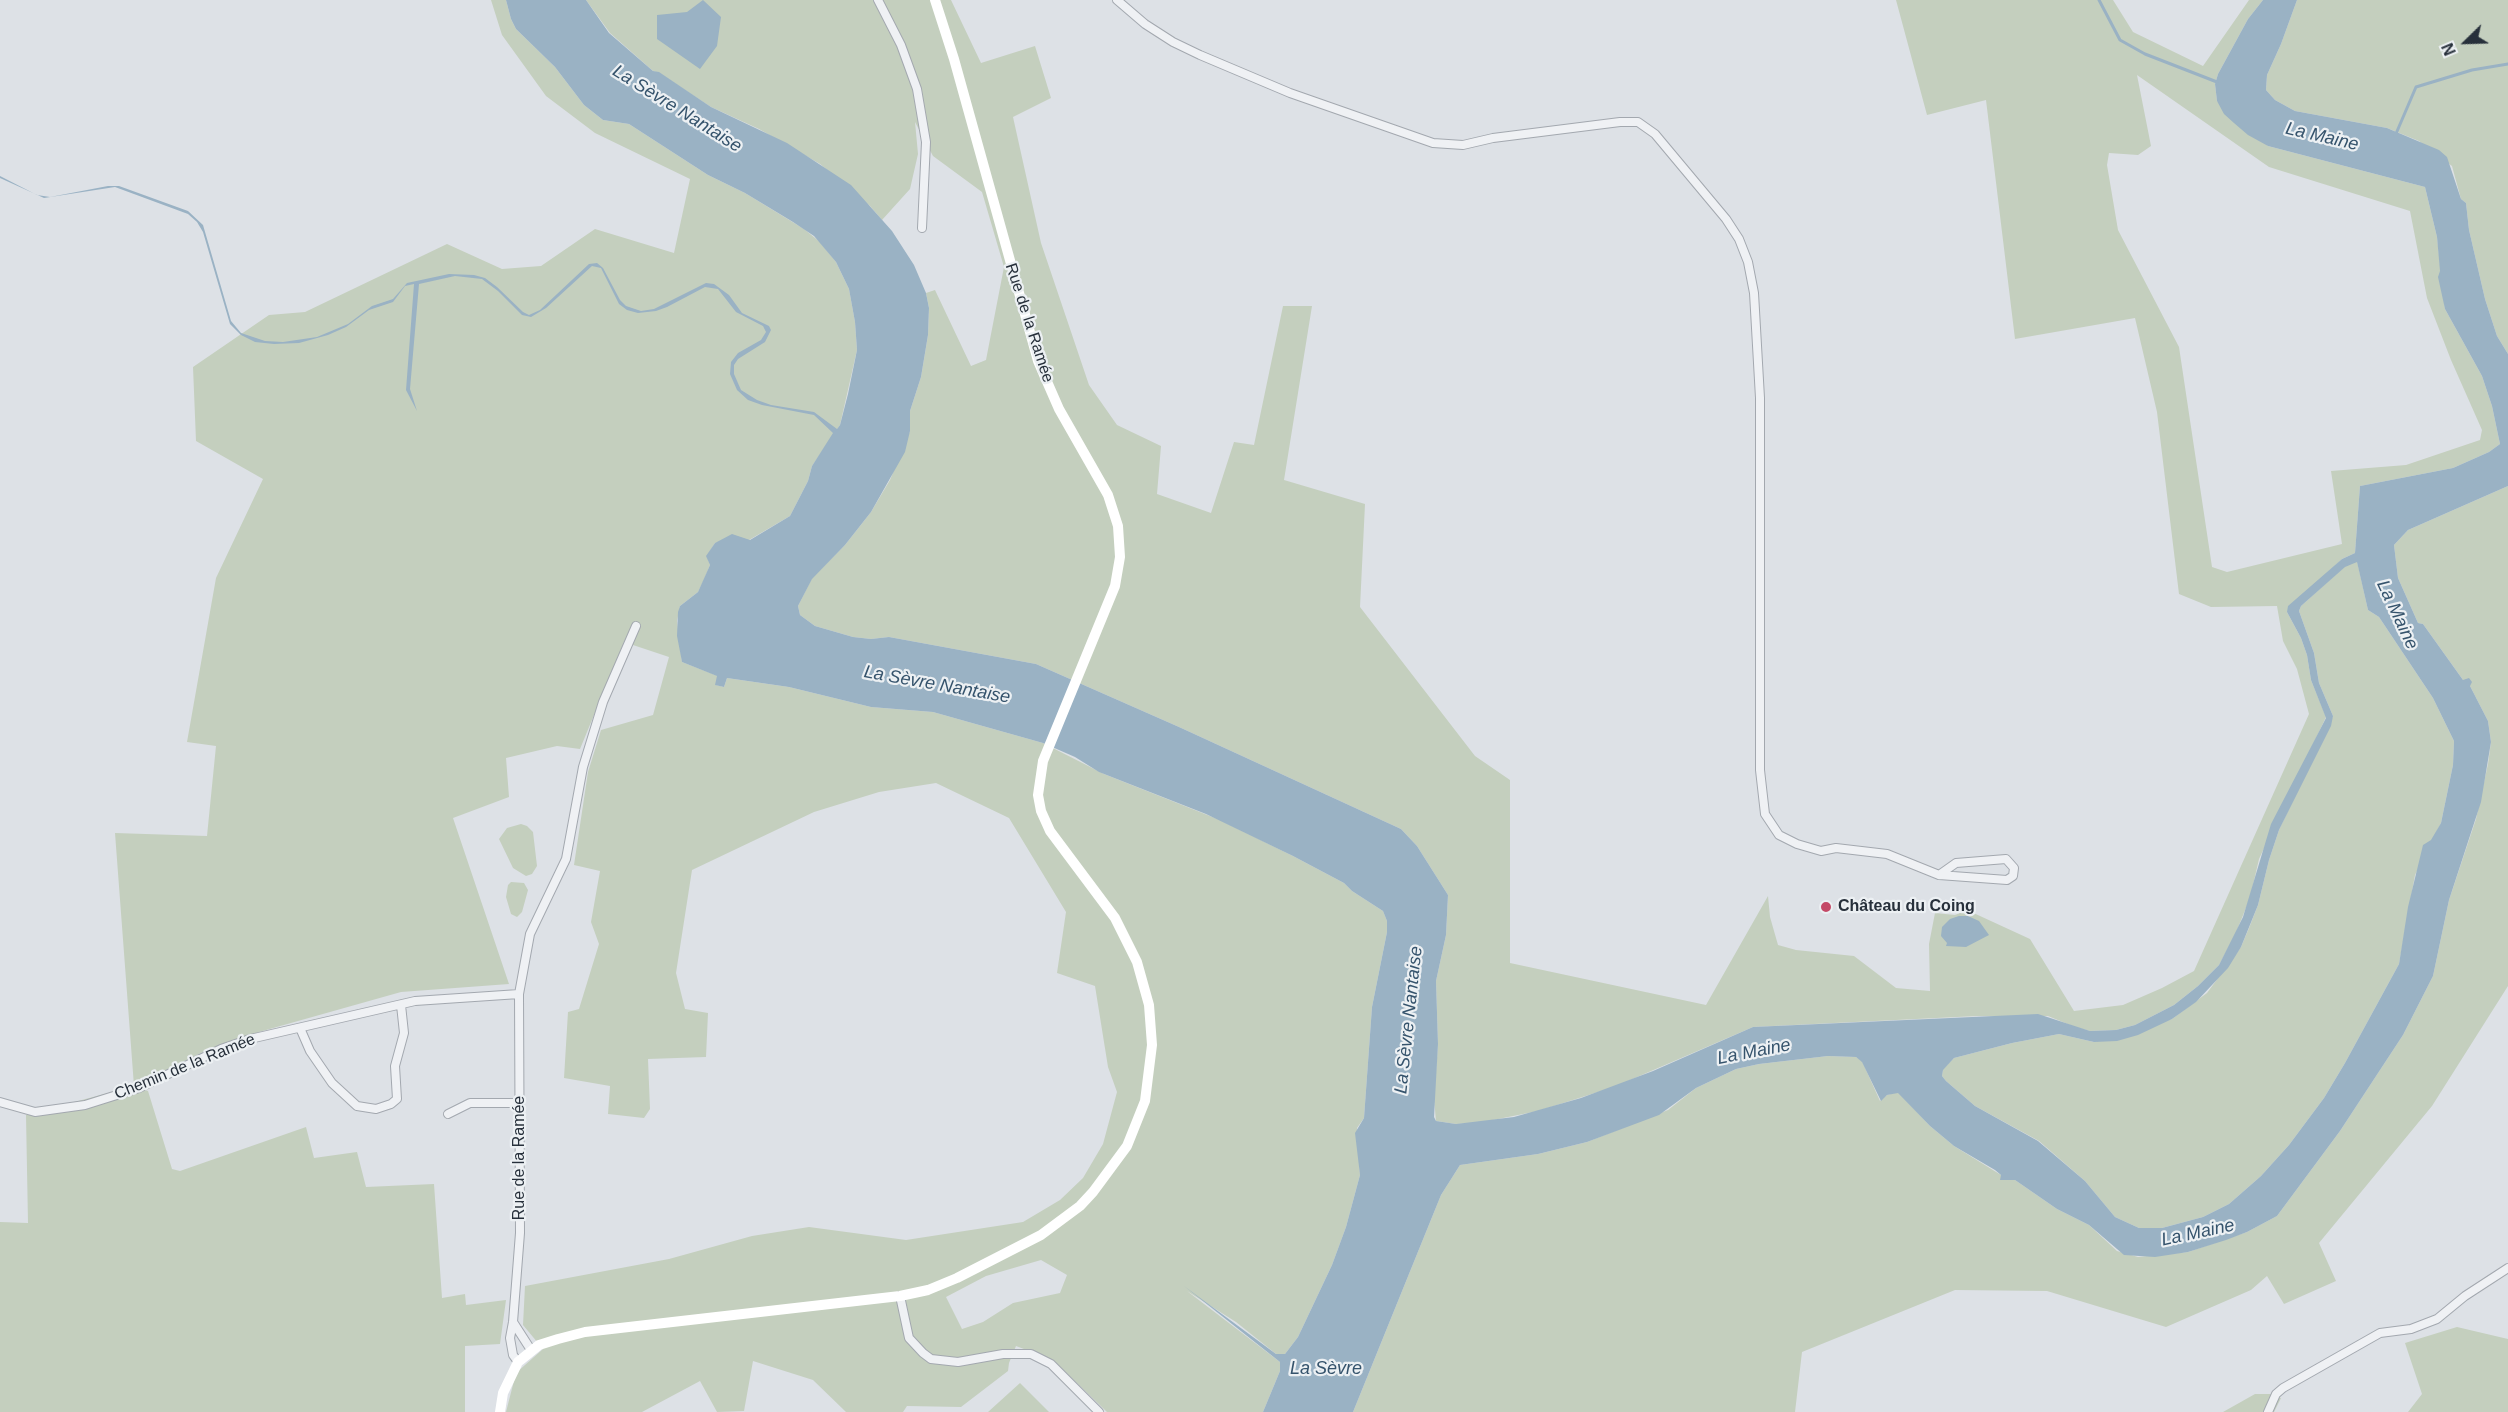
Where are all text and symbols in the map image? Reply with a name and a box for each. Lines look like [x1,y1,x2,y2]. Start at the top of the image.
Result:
north arrow [2436,12,2496,72]
text: N [2439,41,2459,58]
water label: La Sèvre Nantaise [608,61,746,157]
water label: La Maine [2283,118,2361,156]
street label: Rue de la Ramée [1001,261,1057,385]
water label: La Maine [2372,577,2422,653]
water label: La Sèvre Nantaise [862,662,1012,708]
place label: Château du Coing [1838,897,1975,917]
marker: Château du Coing [1819,900,1833,914]
water label: La Sèvre Nantaise [1391,945,1427,1095]
street label: Chemin de la Ramée [112,1030,258,1104]
water label: La Maine [1716,1034,1792,1070]
street label: Rue de la Ramée [510,1096,530,1220]
water label: La Maine [2160,1215,2236,1251]
water label: La Sèvre [1290,1358,1362,1380]

